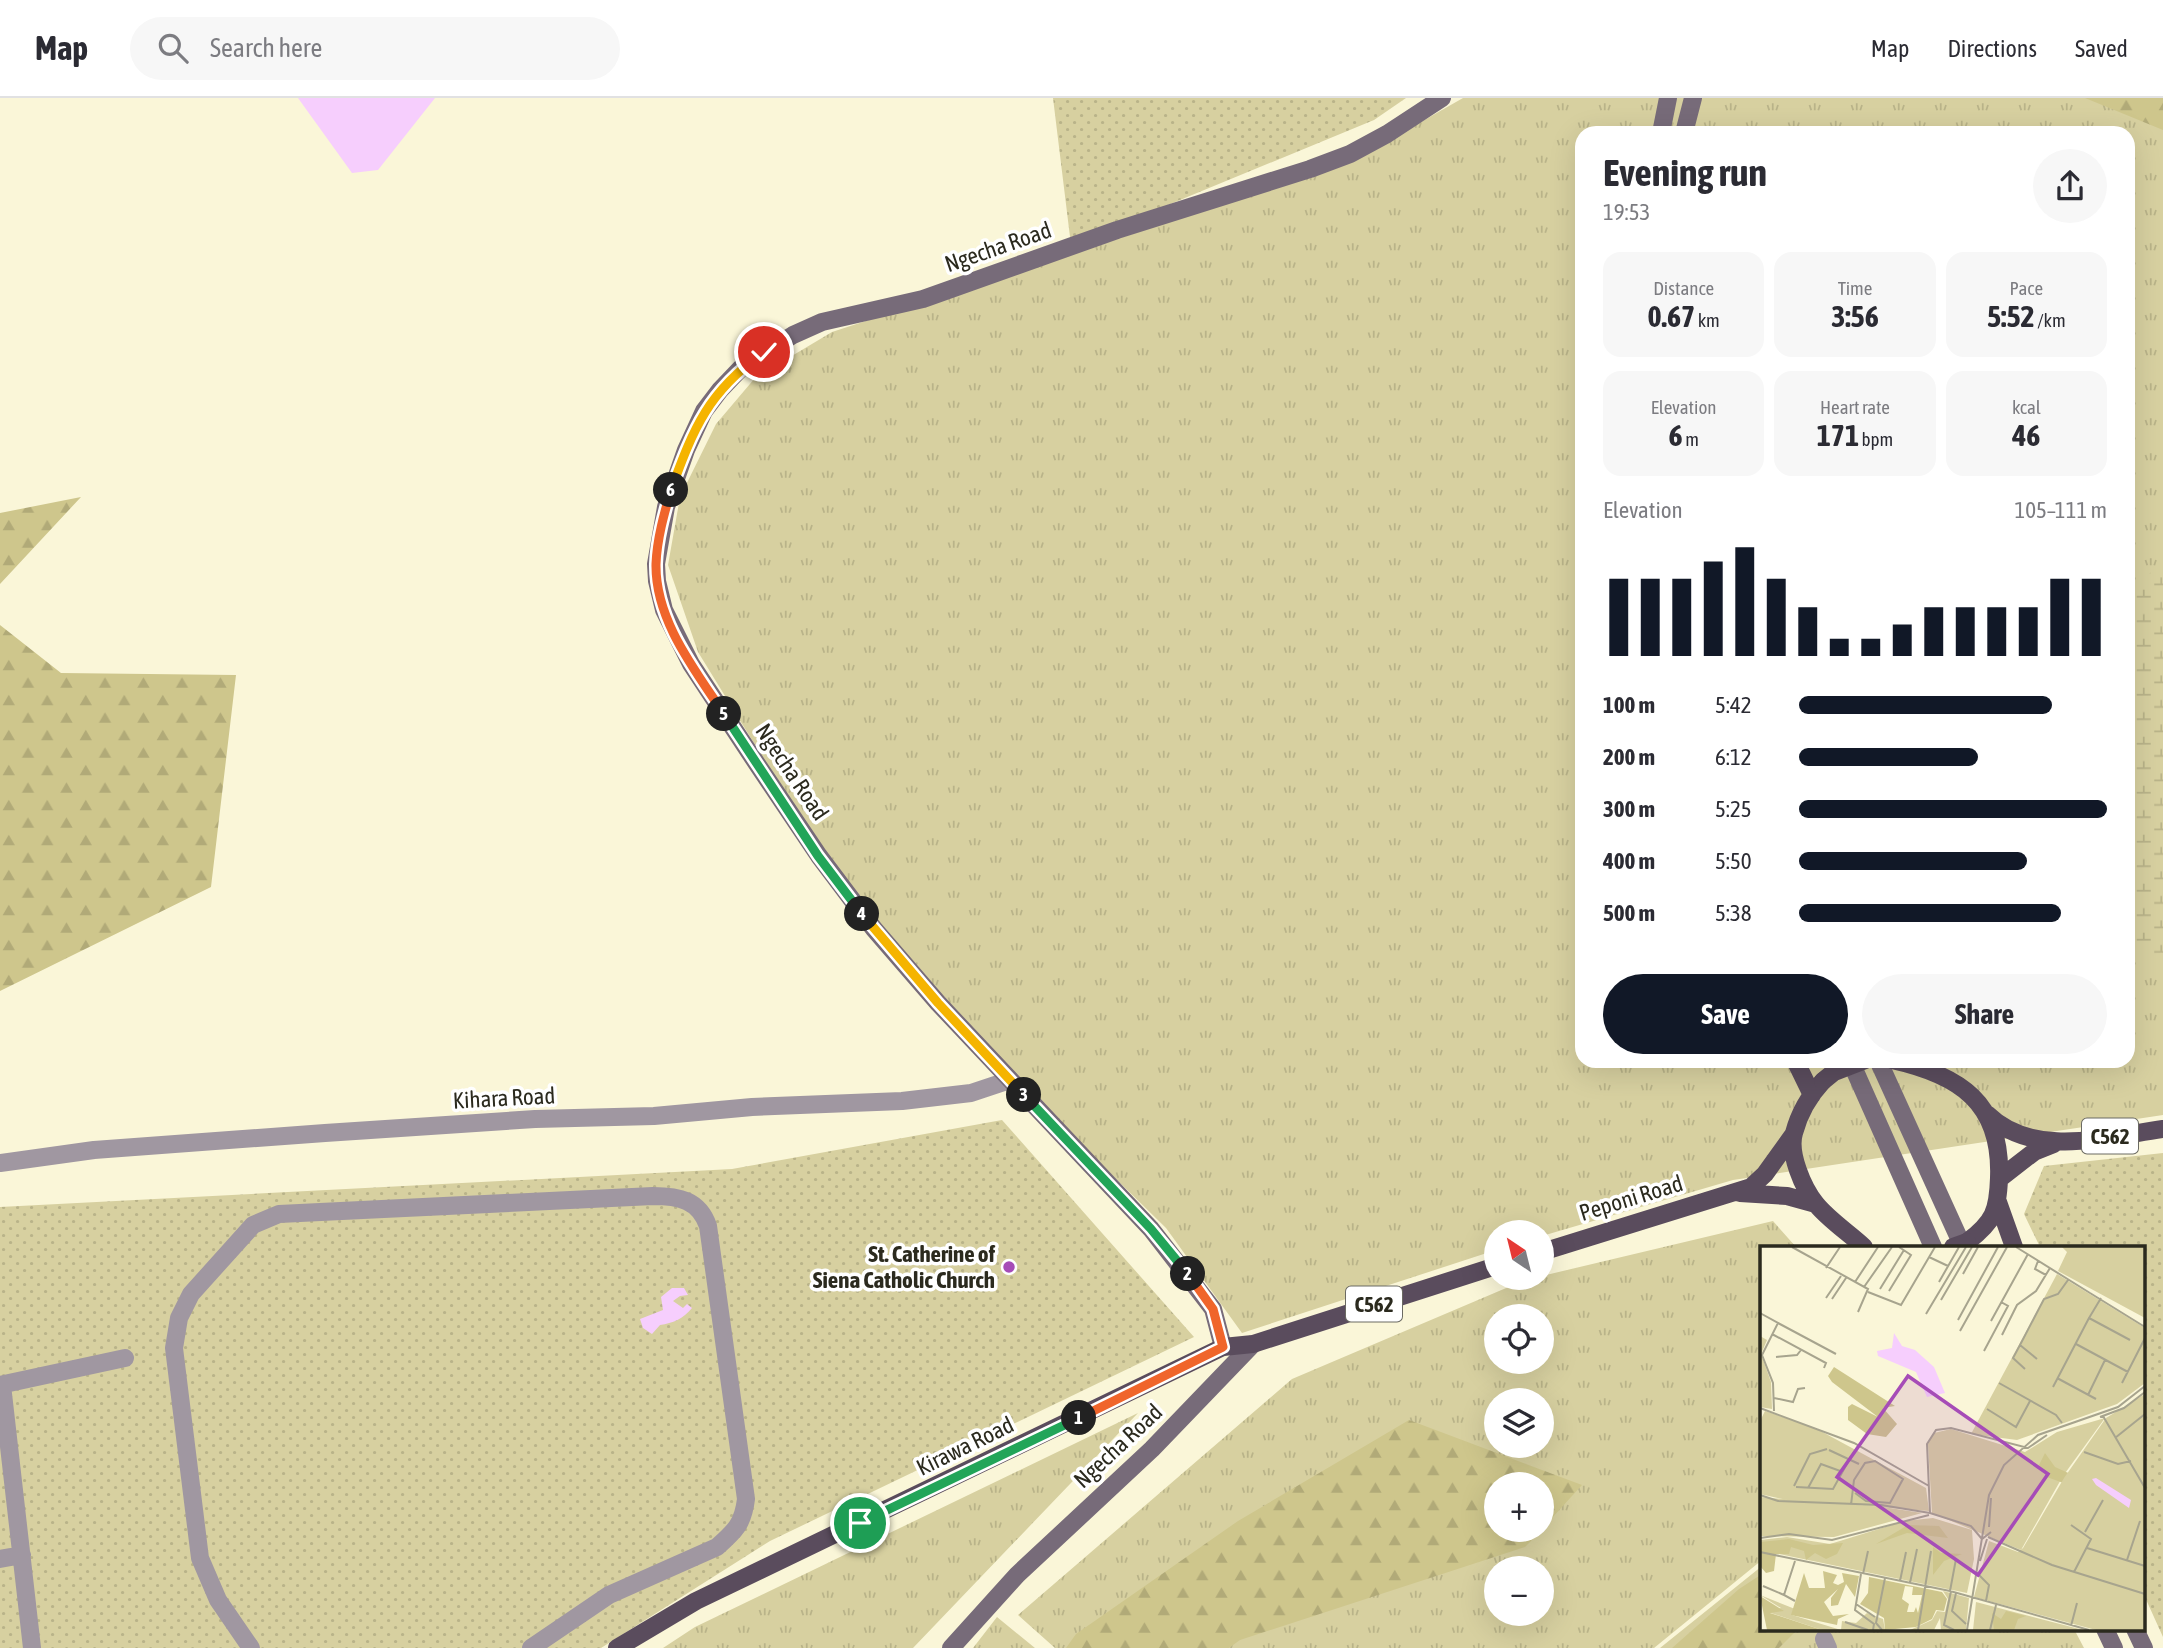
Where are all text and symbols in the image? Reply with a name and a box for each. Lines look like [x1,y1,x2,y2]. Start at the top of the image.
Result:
search box [130,17,620,80]
text: Map [35,29,88,67]
icon: search [154,29,192,67]
text: Search here [210,33,322,63]
text: Map [1871,35,1909,62]
text: Directions [1947,35,2037,62]
text: Saved [2075,35,2128,62]
button: share [2033,149,2107,223]
text: Evening run [1603,151,1767,194]
text: 19:53 [1603,199,1650,225]
street label: Ngecha Road [941,217,1055,277]
text: Distance [1653,277,1714,299]
text: Time [1838,277,1872,299]
text: Pace [2010,277,2043,299]
text: 0.67 [1648,299,1695,333]
text: 3:56 [1831,299,1879,333]
text: 5:52 [1987,299,2035,333]
text: km [1695,309,1720,331]
text: /km [2035,309,2066,331]
pin [734,322,794,382]
icon: check [745,333,783,371]
text: Elevation [1651,396,1717,418]
text: Heart rate [1820,396,1890,418]
text: kcal [2012,396,2041,418]
text: 6 [1668,418,1683,452]
text: 171 [1817,418,1859,452]
text: 46 [2012,418,2040,452]
text: m [1683,428,1699,450]
text: bpm [1859,428,1893,450]
pin: 6 [654,472,688,508]
text: 6 [666,478,675,500]
text: Elevation [1603,497,1683,523]
text: 105–111 m [2014,497,2107,523]
text: 100 m [1603,692,1655,718]
text: 5:42 [1715,692,1752,718]
pin: 5 [706,696,742,732]
text: 5 [719,702,728,724]
street label: Ngecha Road [750,719,834,825]
text: 200 m [1603,744,1655,770]
text: 6:12 [1715,744,1752,770]
text: 300 m [1603,796,1655,822]
text: 5:25 [1715,796,1752,822]
text: 400 m [1603,848,1655,874]
text: 5:50 [1715,848,1752,874]
pin: 4 [844,896,880,932]
text: 500 m [1603,900,1655,926]
text: 5:38 [1715,900,1752,926]
text: 4 [857,902,866,924]
button: Save [1603,974,1848,1054]
button: Share [1862,974,2107,1054]
pin: 3 [1006,1077,1042,1112]
street label: Kihara Road [452,1082,556,1114]
text: 3 [1019,1083,1028,1105]
road number: C562 [2082,1118,2138,1154]
street label: Peponi Road [1576,1170,1686,1226]
north arrow [1484,1220,1554,1290]
map controls [1484,1220,1554,1626]
place label: St. Catherine of Siena Catholic Church [813,1241,996,1293]
inset map [1760,1246,2146,1630]
pin: 2 [1170,1256,1206,1292]
marker: St. Catherine of Siena Catholic Church [1001,1259,1017,1275]
text: 2 [1183,1262,1192,1284]
road number: C562 [1346,1286,1402,1322]
button: locate [1484,1304,1554,1374]
button: layers [1484,1388,1554,1458]
street label: Ngecha Road [1069,1399,1167,1493]
pin: 1 [1062,1400,1096,1436]
text: 1 [1074,1406,1083,1428]
street label: Kirawa Road [912,1411,1018,1481]
button: + [1484,1472,1554,1542]
pin [830,1493,890,1553]
icon: arrive [841,1504,879,1542]
button: − [1484,1556,1554,1626]

